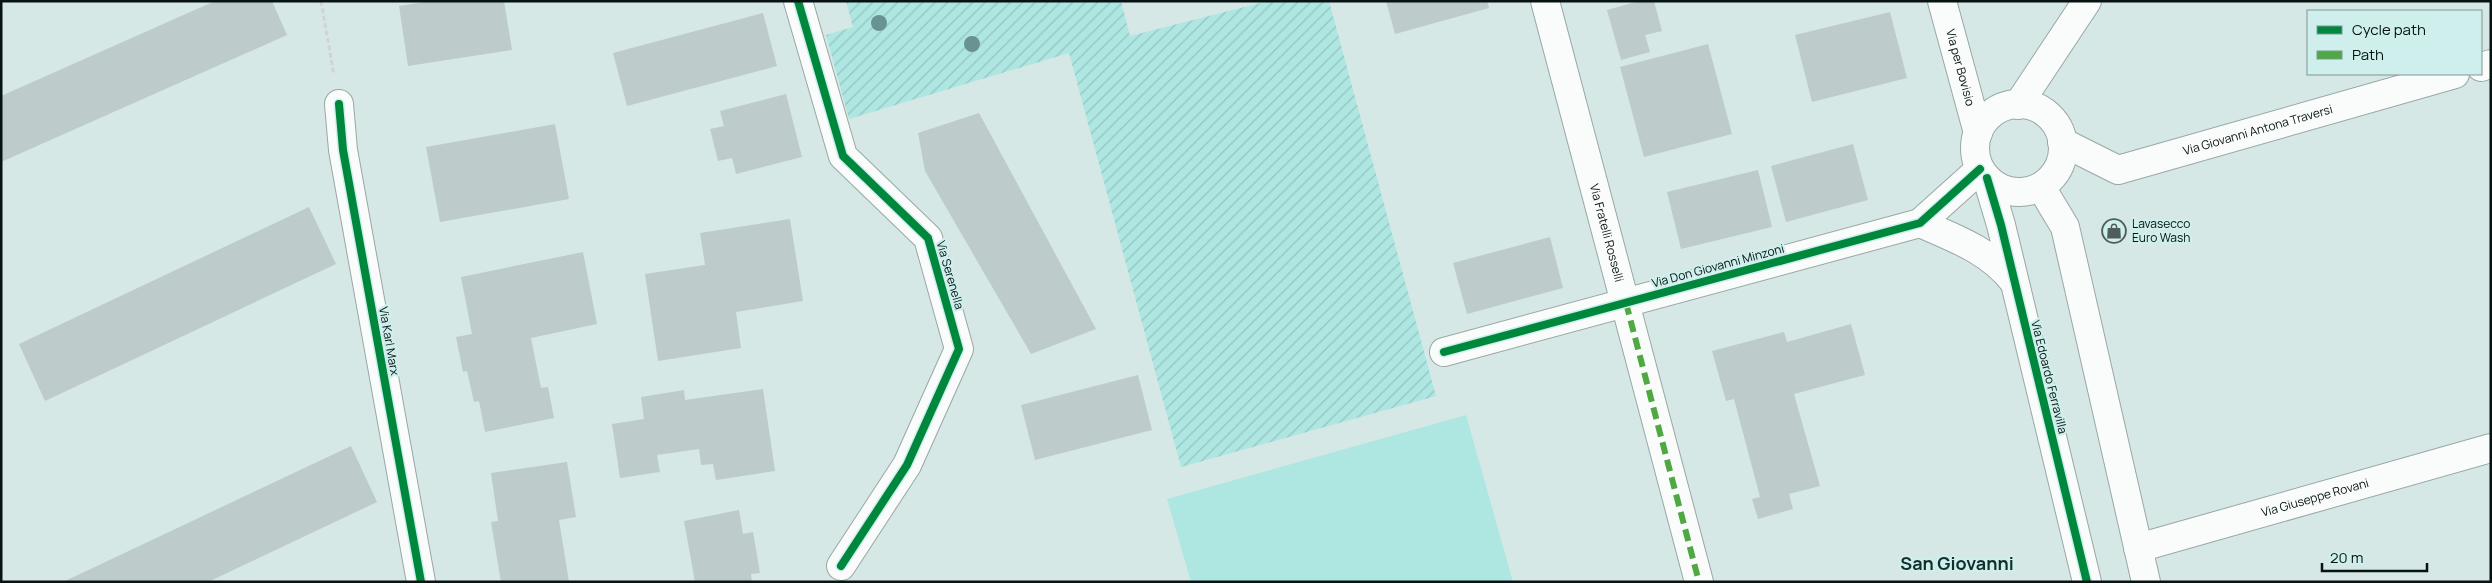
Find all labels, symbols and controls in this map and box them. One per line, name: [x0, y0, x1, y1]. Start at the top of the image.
legend: [2307, 10, 2482, 75]
text: Cycle path: [2352, 19, 2426, 40]
street label: Via per Bovisio: [1942, 27, 1979, 108]
text: Path: [2352, 44, 2384, 65]
street label: Via Giovanni Antona Traversi: [2181, 100, 2334, 159]
street label: Via Fratelli Rosselli: [1586, 182, 1628, 284]
place label: Lavasecco Euro Wash: [2132, 215, 2190, 246]
shop icon: Lavasecco Euro Wash: [2101, 218, 2127, 244]
street label: Via Serenella: [933, 239, 968, 311]
street label: Via Don Giovanni Minzoni: [1650, 240, 1786, 291]
street label: Via Karl Marx: [375, 305, 404, 377]
street label: Via Edoardo Ferravilla: [2027, 318, 2072, 435]
street label: Via Giuseppe Rovani: [2259, 474, 2371, 521]
scale bar: [2322, 540, 2427, 572]
text: 20 m: [2330, 547, 2363, 568]
district label: San Giovanni: [1900, 551, 2014, 575]

